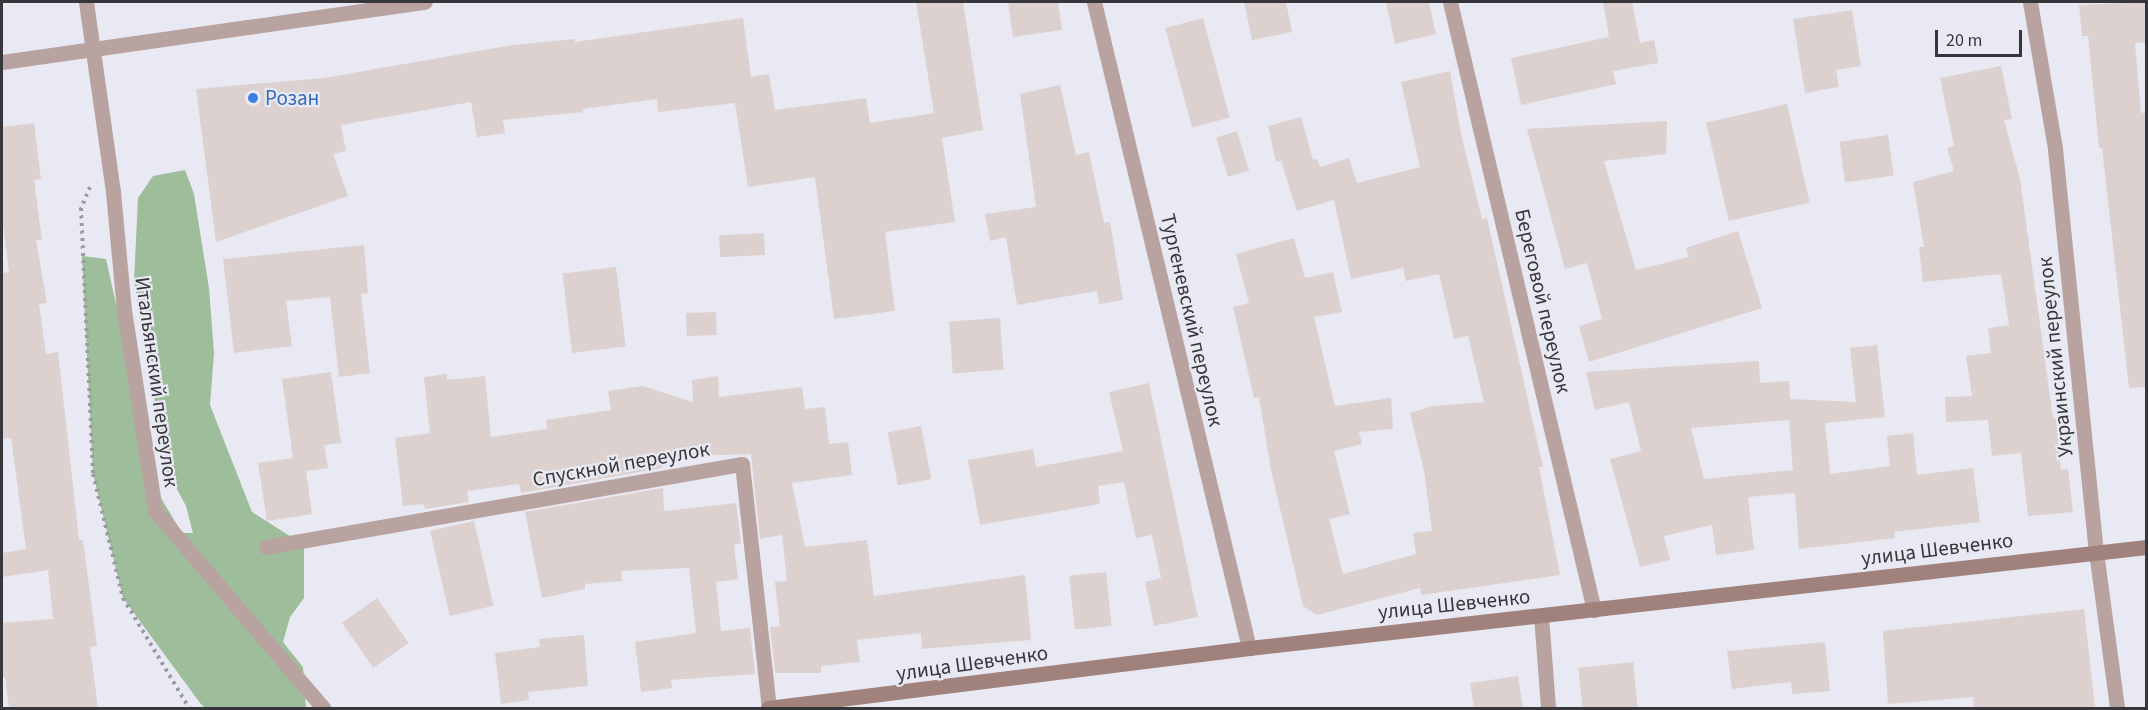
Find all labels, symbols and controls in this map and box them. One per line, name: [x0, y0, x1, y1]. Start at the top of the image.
scale bar: [1938, 18, 2025, 56]
text: 20 m: [1946, 28, 1982, 53]
place label: Розан: [265, 85, 319, 111]
marker: Розан: [246, 91, 260, 105]
street label: Береговой переулок: [1510, 206, 1576, 396]
street label: Тургеневский переулок: [1155, 211, 1229, 429]
street label: Украинский переулок: [2032, 256, 2078, 458]
street label: Итальянский переулок: [130, 275, 184, 489]
street label: Спускной переулок: [531, 436, 711, 492]
street label: улица Шевченко: [1860, 527, 2014, 571]
street label: улица Шевченко: [1377, 583, 1531, 625]
street label: улица Шевченко: [895, 640, 1049, 686]

